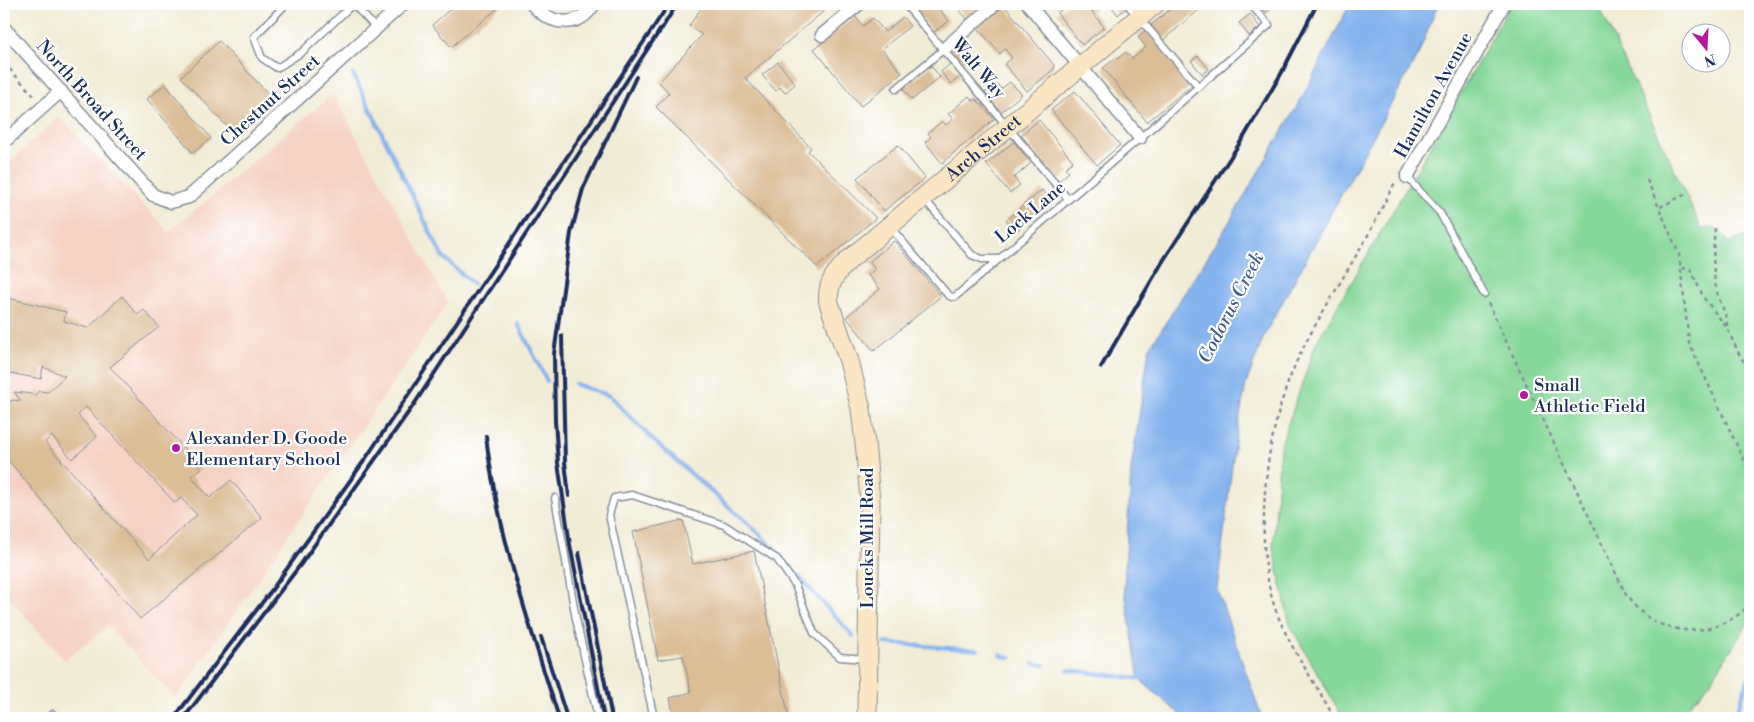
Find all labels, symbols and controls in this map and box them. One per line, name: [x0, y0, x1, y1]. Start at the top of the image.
north arrow: [1682, 22, 1732, 72]
street label: Hamilton Avenue: [1389, 28, 1478, 162]
street label: Walt Way: [946, 32, 1011, 104]
street label: North Broad Street: [31, 35, 152, 166]
street label: Chestnut Street: [216, 49, 326, 151]
text: N: [1702, 49, 1718, 70]
street label: Arch Street: [940, 109, 1027, 187]
street label: Lock Lane: [990, 176, 1070, 249]
water label: Codorus Creek: [1192, 248, 1269, 367]
place label: Small Athletic Field: [1533, 374, 1646, 418]
marker: Small Athletic Field: [1518, 389, 1530, 401]
place label: Alexander D. Goode Elementary School: [185, 427, 347, 471]
marker: Alexander D. Goode Elementary School: [170, 442, 182, 454]
street label: Loucks Mill Road: [856, 467, 879, 609]

